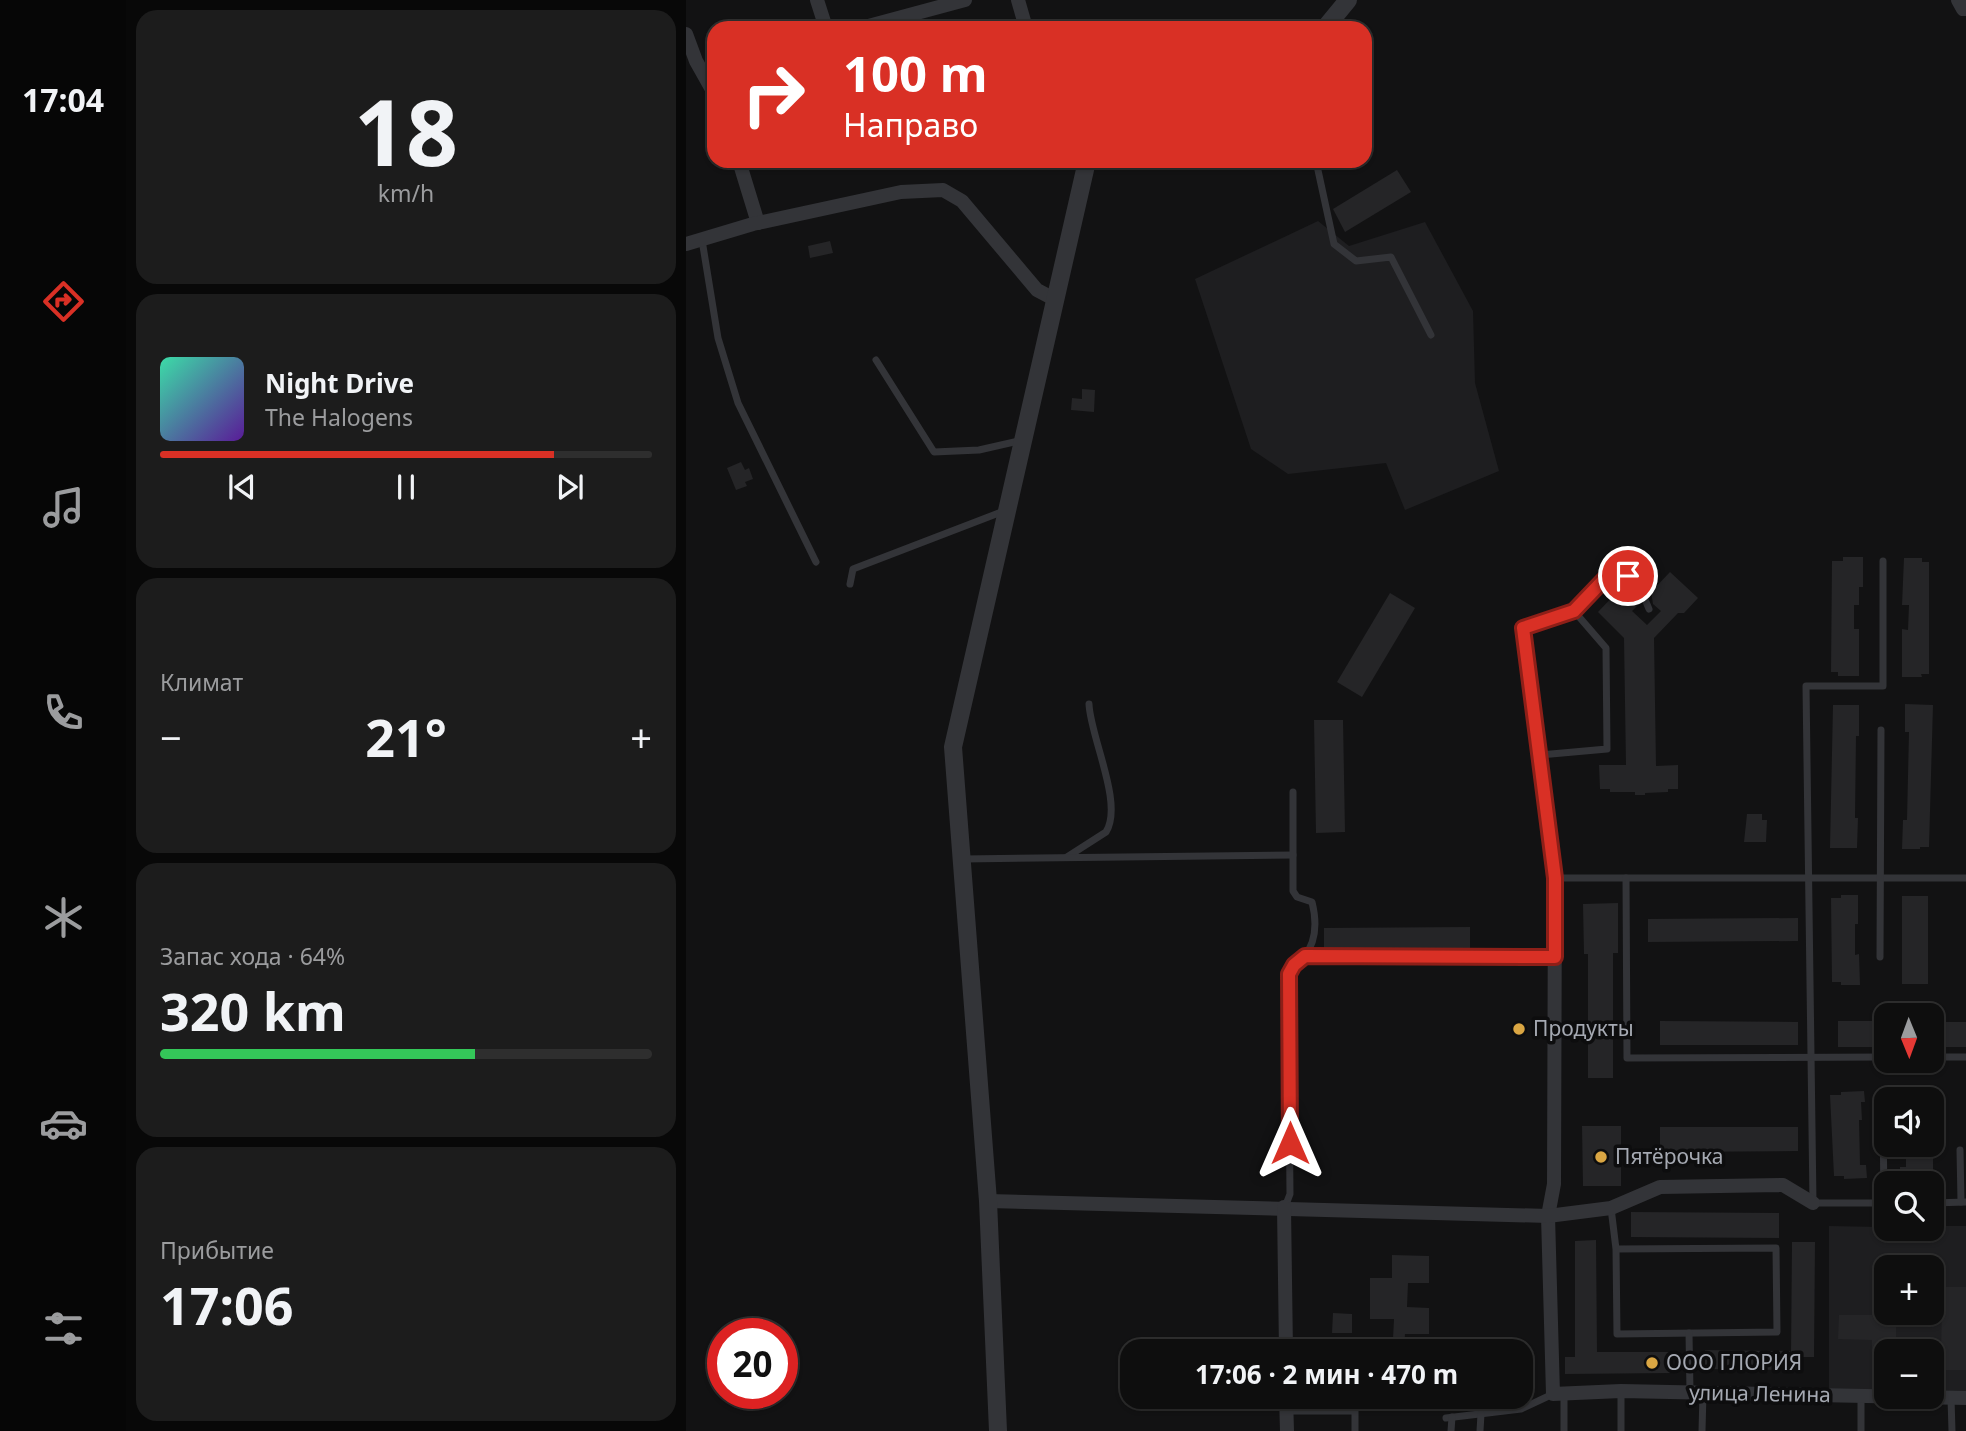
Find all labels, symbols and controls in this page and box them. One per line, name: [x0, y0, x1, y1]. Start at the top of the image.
text: 100 m: [843, 40, 988, 106]
icon: right: [728, 49, 819, 140]
text: 18: [354, 69, 458, 193]
text: 17:04: [22, 78, 104, 121]
text: Направо: [843, 103, 978, 146]
text: km/h: [378, 177, 434, 209]
icon: directions: [39, 277, 88, 326]
text: Night Drive: [265, 365, 414, 401]
text: The Halogens: [265, 401, 413, 433]
icon: previous: [223, 468, 261, 506]
icon: pause: [387, 468, 425, 506]
icon: next: [551, 468, 589, 506]
icon: music: [39, 483, 88, 532]
pin: [1598, 546, 1658, 606]
icon: arrive: [1609, 557, 1647, 595]
text: Климат: [160, 666, 243, 698]
icon: phone: [39, 688, 88, 737]
text: 21°: [365, 701, 447, 772]
text: −: [160, 711, 182, 763]
text: +: [630, 711, 652, 763]
icon: climate: [39, 893, 88, 942]
text: Запас хода · 64%: [160, 940, 345, 972]
text: 320 km: [160, 975, 346, 1046]
north arrow: [1874, 1003, 1944, 1073]
map controls: [1874, 1003, 1944, 1409]
place label: Продукты: [1533, 1014, 1634, 1042]
marker: Продукты: [1511, 1021, 1527, 1037]
button: sound: [1874, 1087, 1944, 1157]
icon: car: [39, 1099, 88, 1148]
position arrow: [1253, 1106, 1327, 1180]
place label: Пятёрочка: [1615, 1142, 1723, 1170]
marker: Пятёрочка: [1593, 1149, 1609, 1165]
button: search: [1874, 1171, 1944, 1241]
text: Прибытие: [160, 1234, 274, 1266]
button: +: [1874, 1255, 1944, 1325]
text: 17:06: [160, 1269, 294, 1340]
icon: filters: [39, 1304, 88, 1353]
speed limit sign: 20: [707, 1318, 798, 1409]
button: −: [1874, 1339, 1944, 1409]
place label: ООО ГЛОРИЯ: [1666, 1348, 1802, 1376]
marker: ООО ГЛОРИЯ: [1644, 1355, 1660, 1371]
text: 17:06 · 2 мин · 470 m: [1195, 1356, 1458, 1392]
street label: улица Ленина: [1689, 1378, 1831, 1408]

